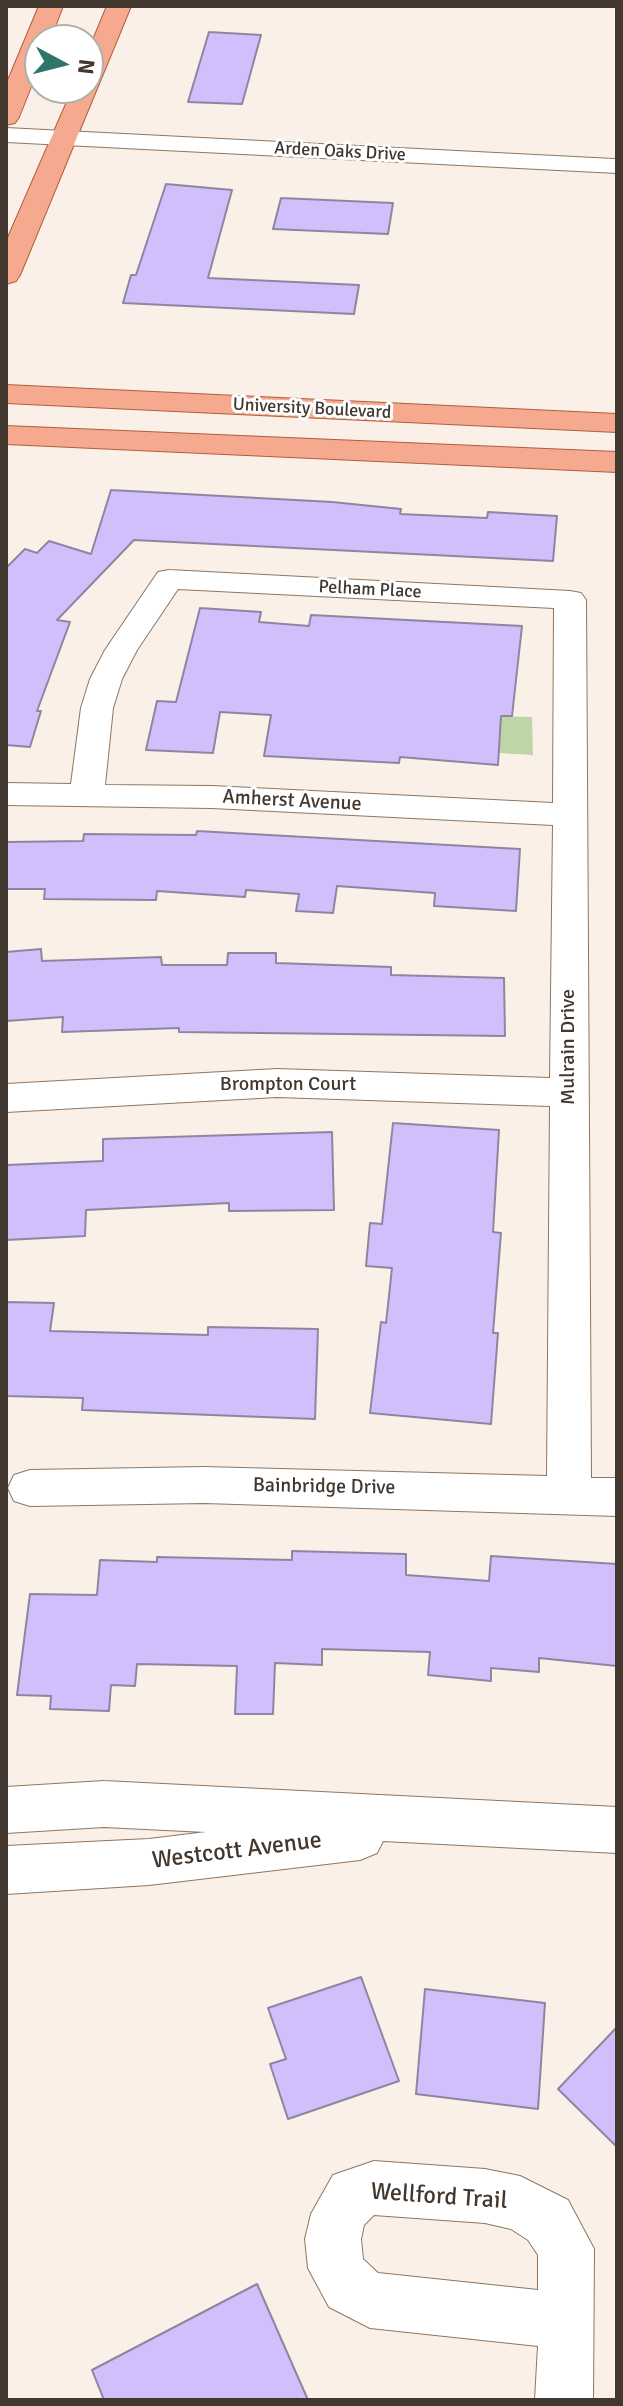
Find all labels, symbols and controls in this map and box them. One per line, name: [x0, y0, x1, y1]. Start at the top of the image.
north arrow: [24, 24, 104, 104]
text: N: [72, 57, 101, 76]
street label: Arden Oaks Drive: [274, 138, 406, 166]
street label: University Boulevard: [232, 394, 392, 424]
street label: Pelham Place: [318, 577, 422, 603]
street label: Amherst Avenue: [222, 785, 362, 817]
street label: Mulrain Drive: [557, 989, 581, 1105]
street label: Brompton Court: [220, 1073, 356, 1097]
street label: Bainbridge Drive: [253, 1474, 395, 1500]
street label: Westcott Avenue: [151, 1826, 323, 1876]
street label: Wellford Trail: [370, 2178, 508, 2216]

